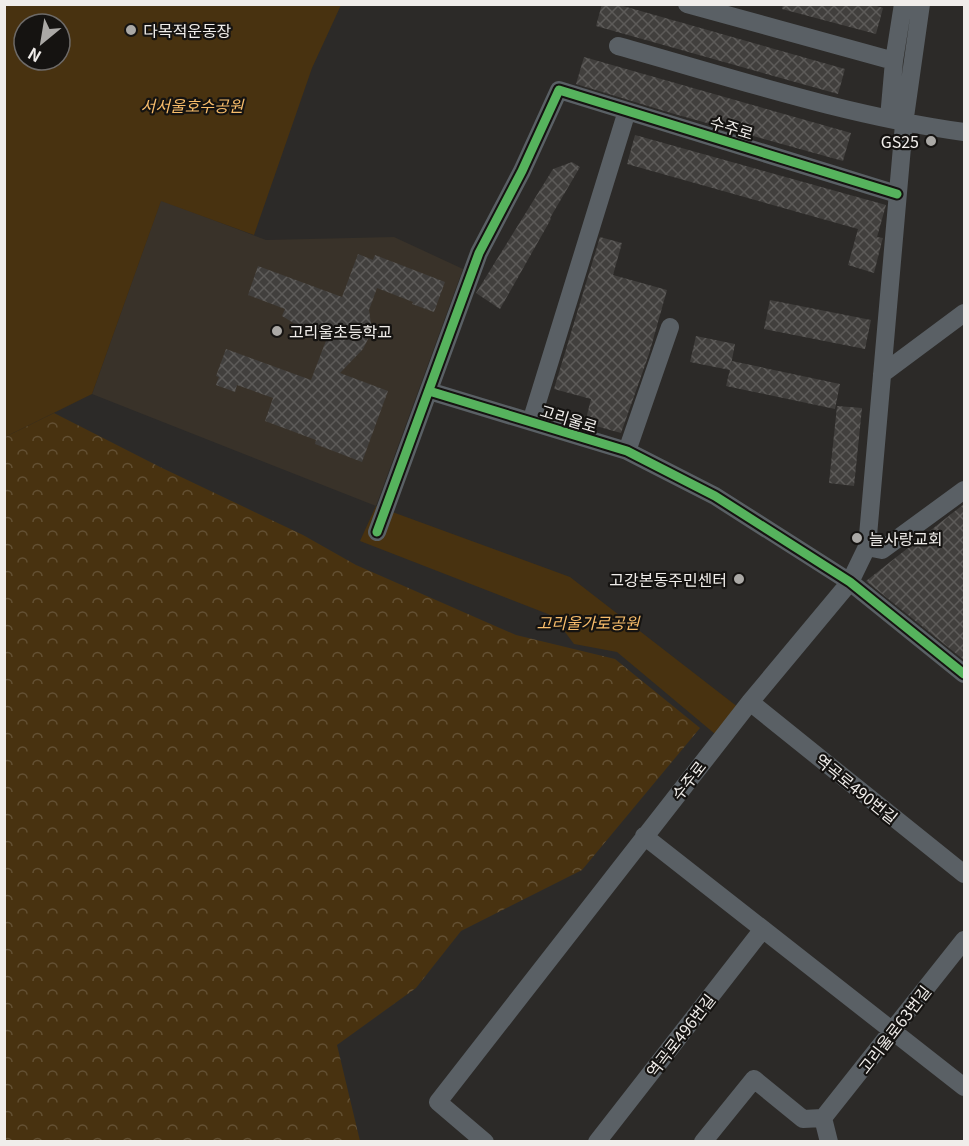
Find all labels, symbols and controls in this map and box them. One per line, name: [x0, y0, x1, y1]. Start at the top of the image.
north arrow: [12, 12, 72, 72]
place label: 다목적운동장: [143, 18, 232, 42]
marker: 다목적운동장: [124, 23, 138, 37]
text: N: [23, 42, 45, 69]
park label: 서서울호수공원: [140, 93, 245, 117]
street label: 수주로: [707, 109, 757, 145]
place label: GS25: [881, 129, 919, 153]
marker: GS25: [924, 134, 938, 148]
place label: 고리울초등학교: [289, 319, 392, 343]
marker: 고리울초등학교: [270, 324, 284, 338]
street label: 고리울로: [537, 398, 601, 438]
place label: 늘사랑교회: [869, 526, 943, 550]
marker: 늘사랑교회: [850, 531, 864, 545]
place label: 고강본동주민센터: [609, 567, 727, 591]
marker: 고강본동주민센터: [732, 572, 746, 586]
park label: 고리울가로공원: [536, 610, 641, 634]
street label: 역곡로490번길: [810, 747, 904, 829]
street label: 수주로: [665, 755, 711, 805]
street label: 고리울로63번길: [852, 980, 936, 1078]
street label: 역곡로496번길: [640, 988, 720, 1082]

